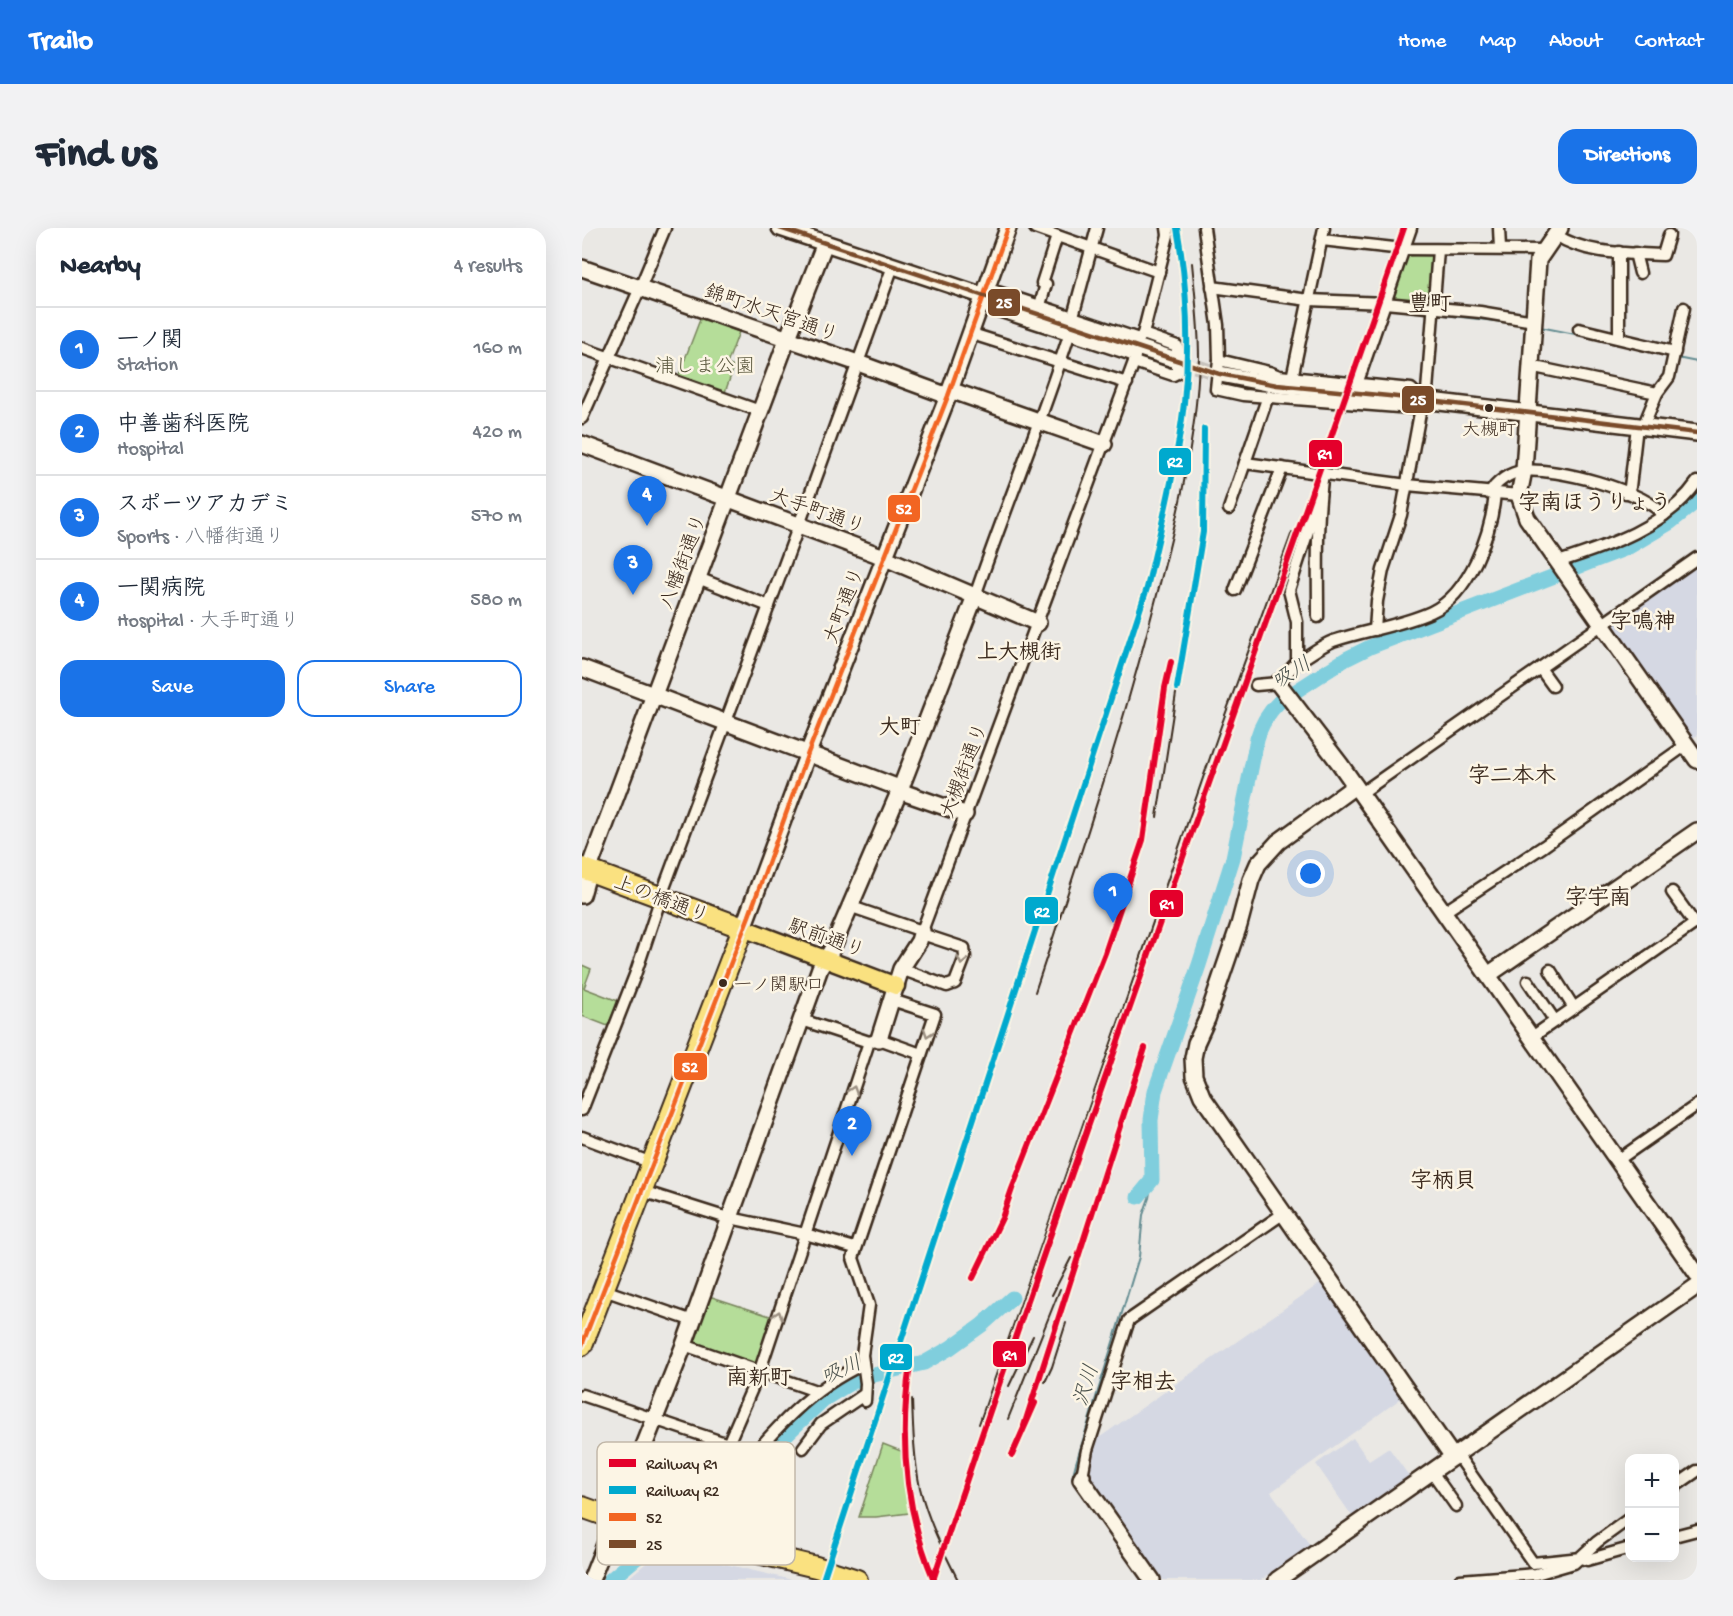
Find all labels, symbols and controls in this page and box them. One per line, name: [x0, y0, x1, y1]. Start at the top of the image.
text: Trailo: [30, 26, 93, 59]
text: Home: [1398, 30, 1446, 55]
text: Map: [1479, 30, 1516, 55]
text: About: [1549, 30, 1602, 55]
text: Contact: [1635, 30, 1703, 55]
button: Directions: [1558, 129, 1697, 184]
text: Find us: [36, 132, 156, 181]
text: Nearby: [60, 252, 141, 283]
text: 4 results: [454, 256, 522, 279]
street label: 錦町水天宮通り: [701, 280, 841, 349]
line badge: 25: [987, 288, 1021, 317]
district label: 豊町: [1408, 292, 1452, 319]
text: 25: [996, 296, 1013, 315]
text: 一ノ関: [117, 329, 183, 355]
text: 1: [75, 338, 84, 361]
text: 160 m: [473, 338, 522, 361]
text: Station: [117, 355, 178, 378]
park label: 浦しま公園: [655, 356, 755, 380]
line badge: 25: [1401, 385, 1435, 414]
text: 25: [1410, 393, 1427, 412]
marker: 大槻町: [1483, 402, 1495, 414]
text: 中善歯科医院: [117, 413, 249, 439]
place label: 大槻町: [1462, 420, 1516, 442]
text: 2: [75, 422, 84, 445]
text: 420 m: [472, 422, 522, 445]
text: Hospital: [117, 439, 184, 462]
line badge: R1: [1308, 439, 1343, 468]
line badge: R2: [1158, 447, 1192, 476]
text: R1: [1317, 447, 1332, 466]
text: R2: [1166, 455, 1183, 474]
pin: 4: [628, 476, 666, 526]
street label: 大手町通り: [766, 484, 868, 541]
district label: 字南ほうりょう: [1518, 490, 1672, 518]
text: スポーツアカデミ: [117, 493, 293, 519]
line badge: 52: [887, 494, 921, 523]
text: 52: [896, 502, 912, 521]
text: 3: [74, 506, 85, 529]
text: 570 m: [471, 506, 522, 529]
street label: 八幡街通り: [656, 511, 714, 613]
text: Sports · 八幡街通り: [117, 527, 285, 550]
pin: 3: [614, 546, 652, 595]
street label: 大町通り: [820, 564, 871, 648]
text: 一関病院: [117, 577, 205, 603]
text: 4: [75, 590, 84, 613]
text: 580 m: [470, 590, 522, 613]
district label: 字鳴神: [1610, 609, 1676, 637]
text: Hospital · 大手町通り: [117, 611, 300, 634]
district label: 上大槻街: [977, 641, 1061, 667]
water label: 吸川: [1268, 652, 1317, 697]
button: Save: [60, 660, 285, 717]
button: Share: [297, 660, 522, 717]
district label: 大町: [879, 716, 921, 742]
street label: 大槻街通り: [937, 720, 995, 822]
district label: 字二本木: [1468, 763, 1556, 791]
your location: [1296, 859, 1325, 888]
street label: 上の橋通り: [610, 872, 712, 930]
pin: 1: [1094, 874, 1132, 923]
district label: 字宇南: [1565, 885, 1631, 913]
line badge: R1: [1149, 889, 1184, 918]
line badge: R2: [1024, 896, 1059, 925]
text: R1: [1159, 897, 1174, 916]
text: R2: [1033, 905, 1050, 924]
street label: 駅前通り: [784, 914, 868, 965]
one-way arrow: [956, 956, 969, 966]
place label: 一ノ関駅口: [734, 976, 824, 997]
marker: 一ノ関駅口: [717, 977, 729, 989]
one-way arrow: [923, 1027, 936, 1038]
line badge: 52: [673, 1052, 708, 1081]
text: 52: [682, 1060, 698, 1079]
one-way arrow: [846, 1085, 858, 1096]
pin: 2: [832, 1106, 872, 1156]
district label: 字柄貝: [1410, 1168, 1476, 1196]
one-way arrow: [771, 1310, 784, 1321]
line badge: R1: [992, 1340, 1027, 1368]
line badge: R2: [879, 1343, 913, 1371]
text: R1: [1002, 1348, 1017, 1367]
water label: 吸川: [818, 1351, 867, 1392]
text: R2: [887, 1351, 904, 1370]
water label: 沢川: [1069, 1362, 1106, 1410]
district label: 南新町: [726, 1365, 792, 1393]
district label: 字相去: [1110, 1369, 1176, 1397]
legend: [597, 1442, 795, 1565]
map controls: [1625, 1454, 1679, 1562]
button: +: [1625, 1454, 1679, 1508]
text: Railway R1: [646, 1457, 718, 1476]
text: Railway R2: [646, 1484, 720, 1503]
button: −: [1625, 1508, 1679, 1562]
text: 52: [646, 1511, 662, 1530]
text: 25: [646, 1538, 662, 1557]

